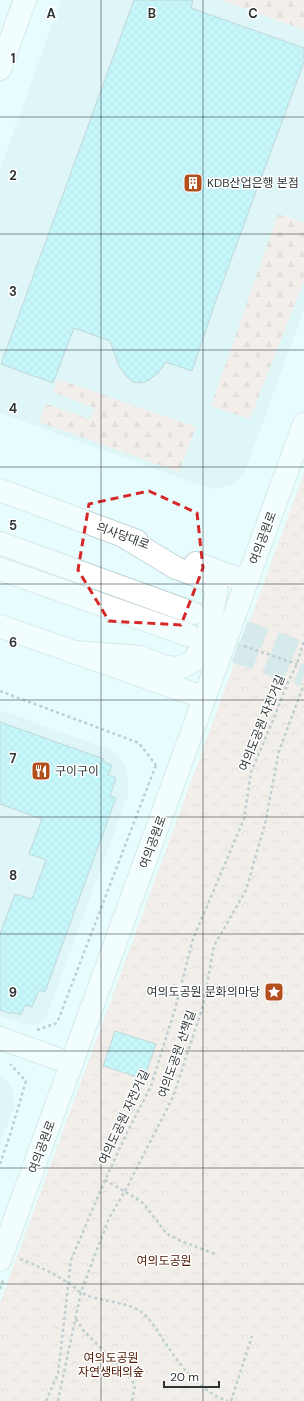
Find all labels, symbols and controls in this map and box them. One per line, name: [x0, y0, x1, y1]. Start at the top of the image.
text: A: [46, 5, 56, 22]
text: B: [148, 5, 156, 22]
text: C: [248, 5, 258, 22]
text: 1: [11, 50, 15, 67]
text: 2: [9, 167, 17, 184]
building icon: KDB산업은행 본점: [182, 172, 204, 194]
place label: KDB산업은행 본점: [207, 175, 299, 191]
text: 3: [9, 283, 17, 300]
text: 4: [9, 400, 17, 417]
street label: 여의공원로: [246, 509, 280, 567]
text: 5: [9, 517, 17, 534]
street label: 의사당대로: [94, 519, 152, 553]
text: 6: [9, 634, 17, 651]
street label: 여의도공원 자전거길: [235, 672, 289, 774]
text: 7: [10, 750, 17, 767]
restaurant icon: 구이구이: [30, 760, 52, 782]
place label: 구이구이: [55, 763, 99, 779]
street label: 여의공원로: [136, 813, 170, 871]
text: 8: [9, 867, 17, 884]
place icon: 여의도공원 문화의마당: [263, 981, 285, 1003]
text: 9: [9, 984, 17, 1001]
place label: 여의도공원 문화의마당: [146, 984, 260, 1000]
street label: 여의도공원 산책길: [155, 1008, 199, 1100]
street label: 여의도공원 자전거길: [95, 1067, 153, 1167]
street label: 여의공원로: [25, 1118, 59, 1176]
park label: 여의도공원: [136, 1253, 192, 1269]
park label: 여의도공원 자연생태의숲: [78, 1350, 144, 1380]
scale bar: [164, 1363, 219, 1389]
text: 20 m: [170, 1369, 199, 1385]

